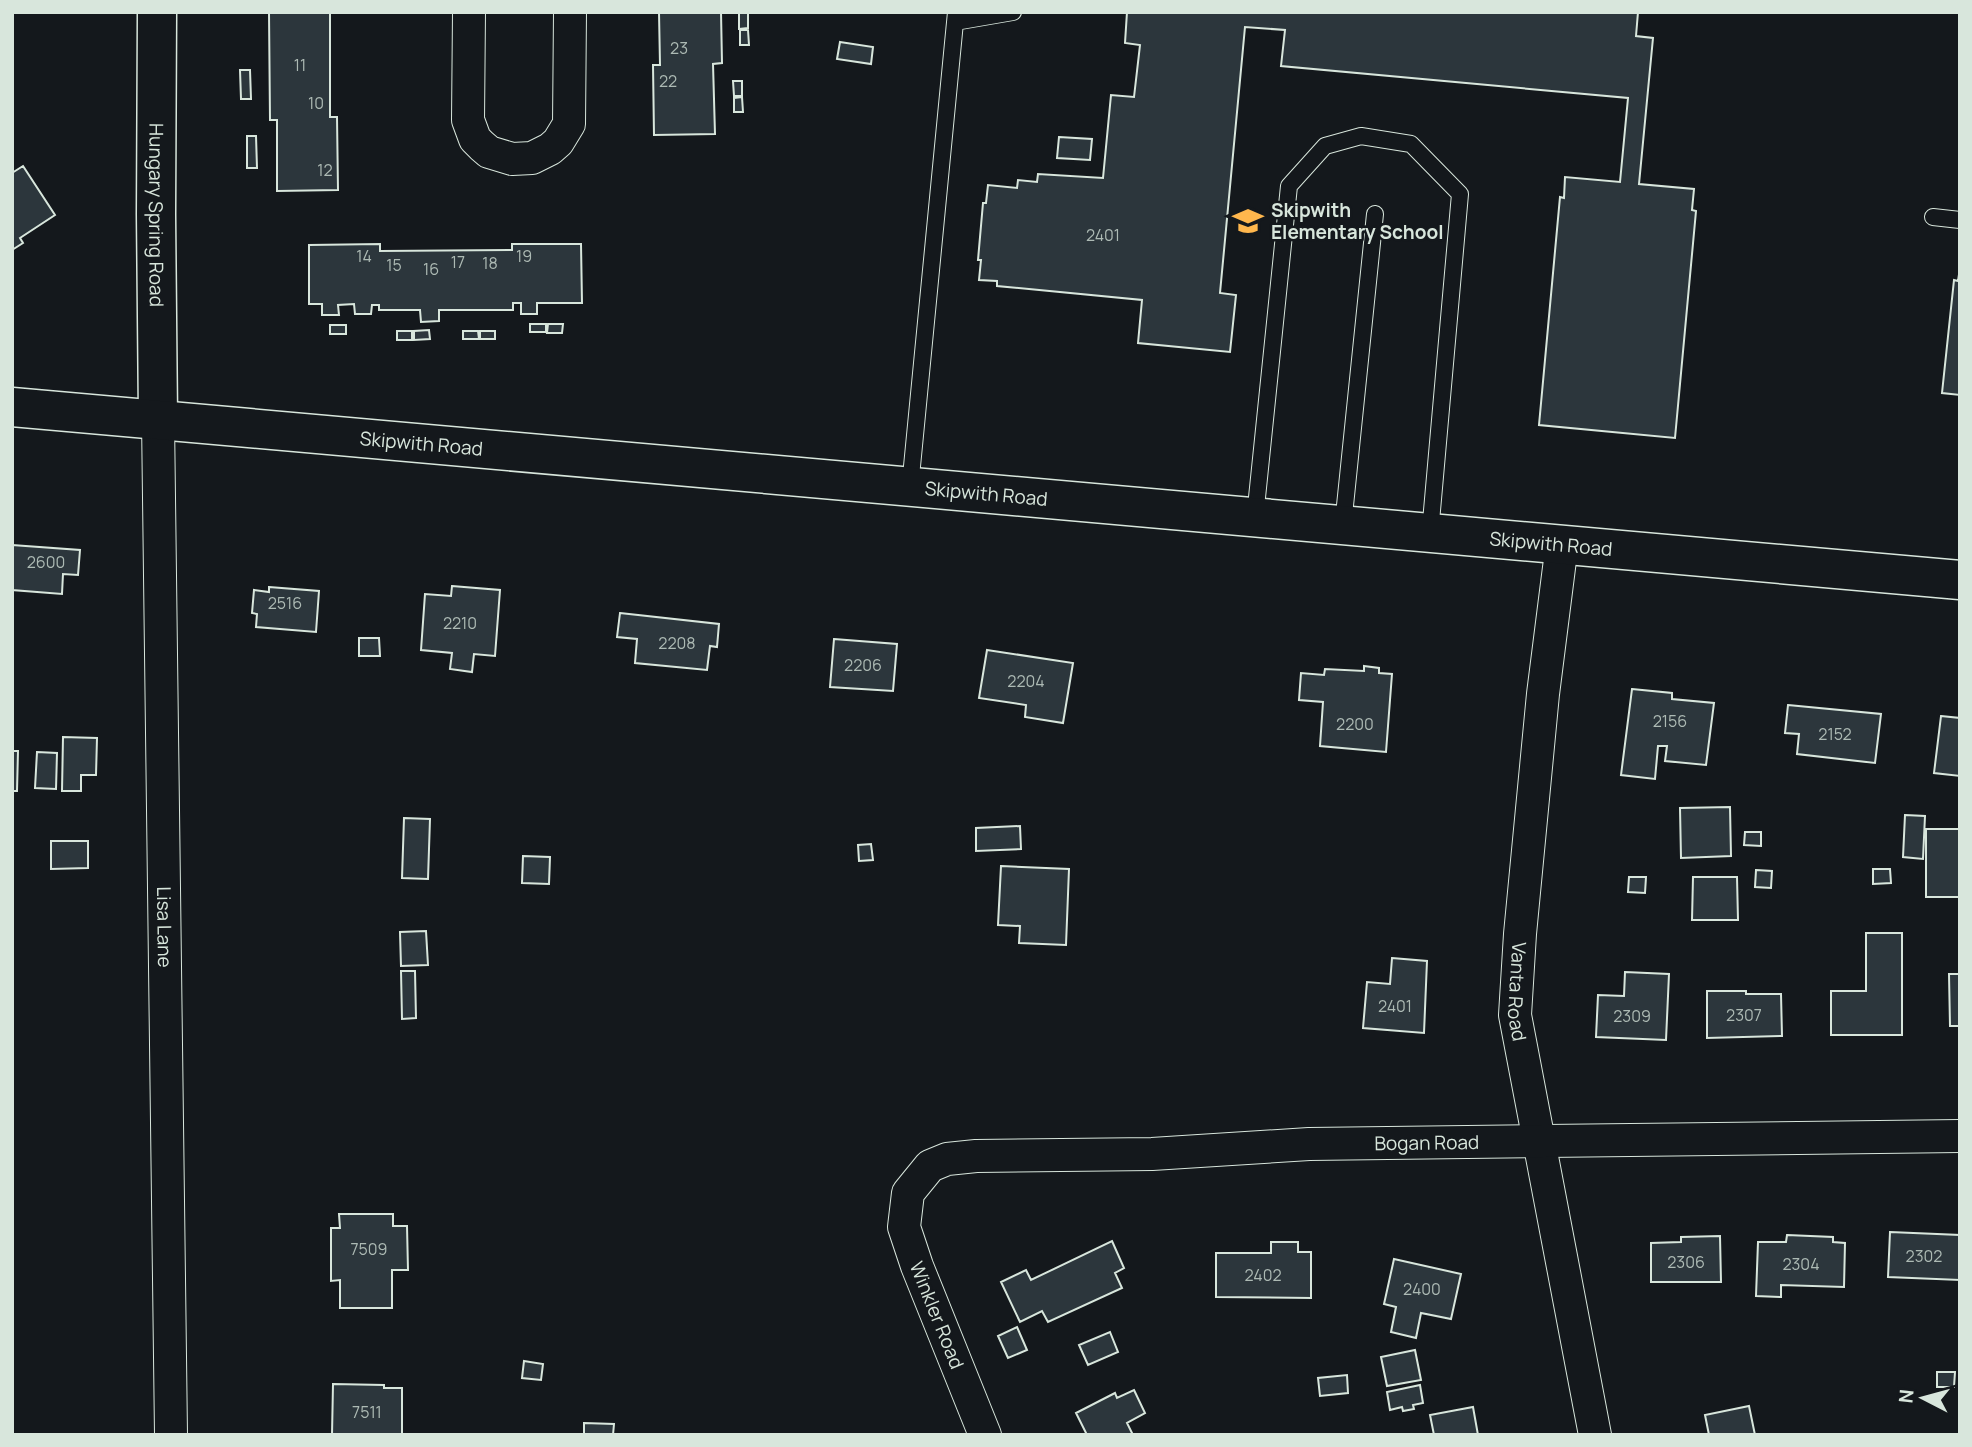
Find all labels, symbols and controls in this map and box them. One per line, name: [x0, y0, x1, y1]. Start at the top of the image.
house number: 23: [670, 37, 688, 59]
house number: 11: [294, 54, 306, 76]
house number: 22: [659, 70, 677, 92]
house number: 10: [308, 92, 324, 114]
street label: Hungary Spring Road: [143, 123, 170, 307]
house number: 12: [317, 159, 333, 181]
place label: Skipwith Elementary School: [1271, 197, 1444, 245]
school or university icon: Skipwith Elementary School: [1231, 204, 1265, 238]
house number: 2401: [1086, 224, 1120, 246]
house number: 14: [356, 245, 372, 267]
house number: 19: [516, 245, 532, 267]
house number: 17: [451, 251, 465, 273]
house number: 18: [482, 252, 498, 274]
house number: 15: [386, 254, 402, 276]
house number: 16: [423, 258, 439, 280]
street label: Skipwith Road: [359, 425, 484, 462]
street label: Skipwith Road: [924, 475, 1049, 512]
street label: Skipwith Road: [1488, 525, 1613, 562]
house number: 2600: [27, 551, 65, 573]
house number: 2516: [268, 592, 302, 614]
house number: 2210: [443, 612, 477, 634]
house number: 2208: [658, 632, 696, 654]
house number: 2206: [844, 654, 882, 676]
house number: 2204: [1007, 670, 1045, 692]
house number: 2156: [1653, 710, 1687, 732]
house number: 2200: [1336, 713, 1374, 735]
house number: 2152: [1818, 723, 1852, 745]
street label: Lisa Lane: [151, 886, 178, 968]
street label: Vanta Road: [1502, 941, 1533, 1043]
house number: 2401: [1378, 995, 1412, 1017]
house number: 2307: [1726, 1004, 1762, 1026]
house number: 2309: [1613, 1005, 1651, 1027]
street label: Bogan Road: [1374, 1129, 1479, 1156]
house number: 7509: [351, 1238, 387, 1260]
house number: 2302: [1906, 1245, 1942, 1267]
house number: 2306: [1667, 1251, 1705, 1273]
house number: 2304: [1782, 1253, 1820, 1275]
street label: Winkler Road: [904, 1257, 970, 1373]
house number: 2402: [1244, 1264, 1282, 1286]
house number: 2400: [1403, 1278, 1441, 1300]
north arrow: [1888, 1363, 1958, 1433]
text: N: [1892, 1388, 1920, 1404]
house number: 7511: [352, 1401, 382, 1423]

